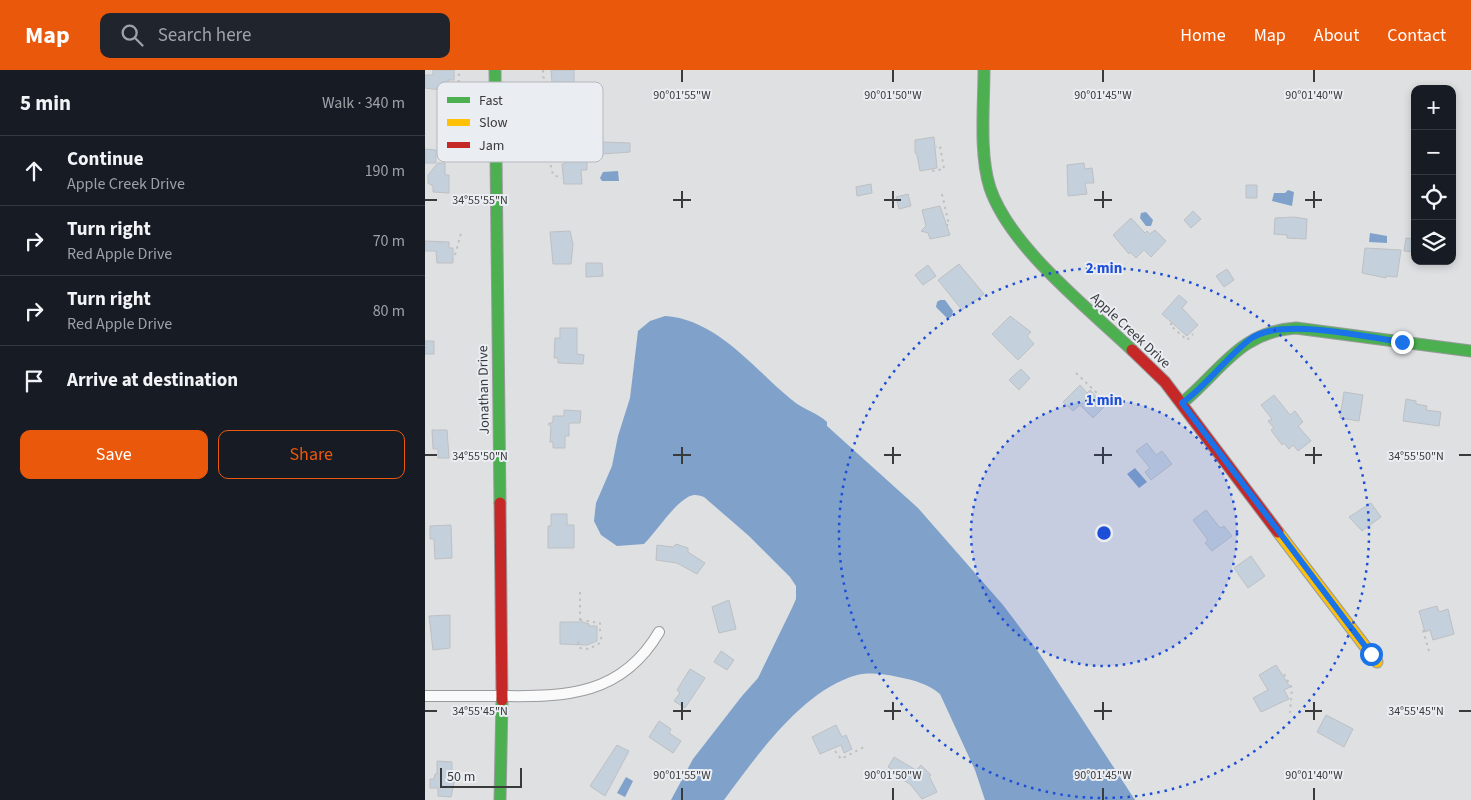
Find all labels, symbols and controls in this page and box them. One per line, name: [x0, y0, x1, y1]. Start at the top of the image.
search box: [100, 13, 450, 58]
text: Map: [25, 18, 70, 53]
icon: search: [118, 21, 146, 49]
text: Search here: [158, 22, 251, 49]
text: Home: [1180, 23, 1226, 48]
text: Map: [1254, 23, 1286, 48]
text: About: [1314, 23, 1359, 48]
text: Contact: [1387, 23, 1446, 48]
legend: [437, 82, 603, 162]
map controls: [1411, 85, 1456, 265]
button: +: [1411, 85, 1456, 130]
text: 90°01'55"W: [653, 87, 711, 104]
text: 90°01'50"W: [864, 87, 922, 104]
text: 90°01'45"W: [1074, 87, 1132, 104]
text: 90°01'40"W: [1285, 87, 1343, 104]
text: 5 min: [20, 88, 71, 118]
text: Fast: [479, 91, 503, 111]
text: Walk · 340 m: [322, 92, 405, 114]
text: Slow: [479, 113, 508, 133]
button: −: [1411, 130, 1456, 175]
text: Jam: [479, 136, 504, 156]
text: Continue: [67, 146, 144, 173]
icon: ahead: [20, 157, 48, 185]
text: 190 m: [365, 160, 405, 182]
text: Apple Creek Drive: [67, 173, 185, 195]
button: locate: [1411, 175, 1456, 220]
text: 34°55'55"N: [452, 192, 508, 209]
text: Turn right: [67, 216, 151, 243]
button: layers: [1411, 220, 1456, 265]
icon: right: [20, 227, 48, 255]
text: 70 m: [373, 230, 405, 252]
text: Red Apple Drive: [67, 243, 172, 265]
text: 2 min: [1086, 258, 1122, 279]
text: Turn right: [67, 286, 151, 313]
street label: Apple Creek Drive: [1086, 288, 1175, 373]
icon: right: [20, 297, 48, 325]
text: 80 m: [373, 300, 405, 322]
text: Red Apple Drive: [67, 313, 172, 335]
route end: [1391, 331, 1414, 354]
street label: Jonathan Drive: [473, 345, 495, 435]
icon: arrive: [20, 367, 48, 395]
text: Arrive at destination: [67, 367, 238, 394]
text: 1 min: [1086, 390, 1122, 411]
button: Save: [20, 430, 208, 479]
button: Share: [218, 430, 405, 479]
text: 34°55'50"N: [452, 448, 508, 465]
text: 34°55'50"N: [1388, 448, 1444, 465]
centre of rings: [1095, 524, 1113, 542]
route start: [1360, 643, 1383, 666]
text: 34°55'45"N: [452, 703, 508, 720]
text: 34°55'45"N: [1388, 703, 1444, 720]
scale bar: [440, 765, 523, 788]
text: 50 m: [447, 767, 475, 787]
text: 90°01'55"W: [653, 767, 711, 784]
text: 90°01'50"W: [864, 767, 922, 784]
text: 90°01'45"W: [1074, 767, 1132, 784]
text: 90°01'40"W: [1285, 767, 1343, 784]

